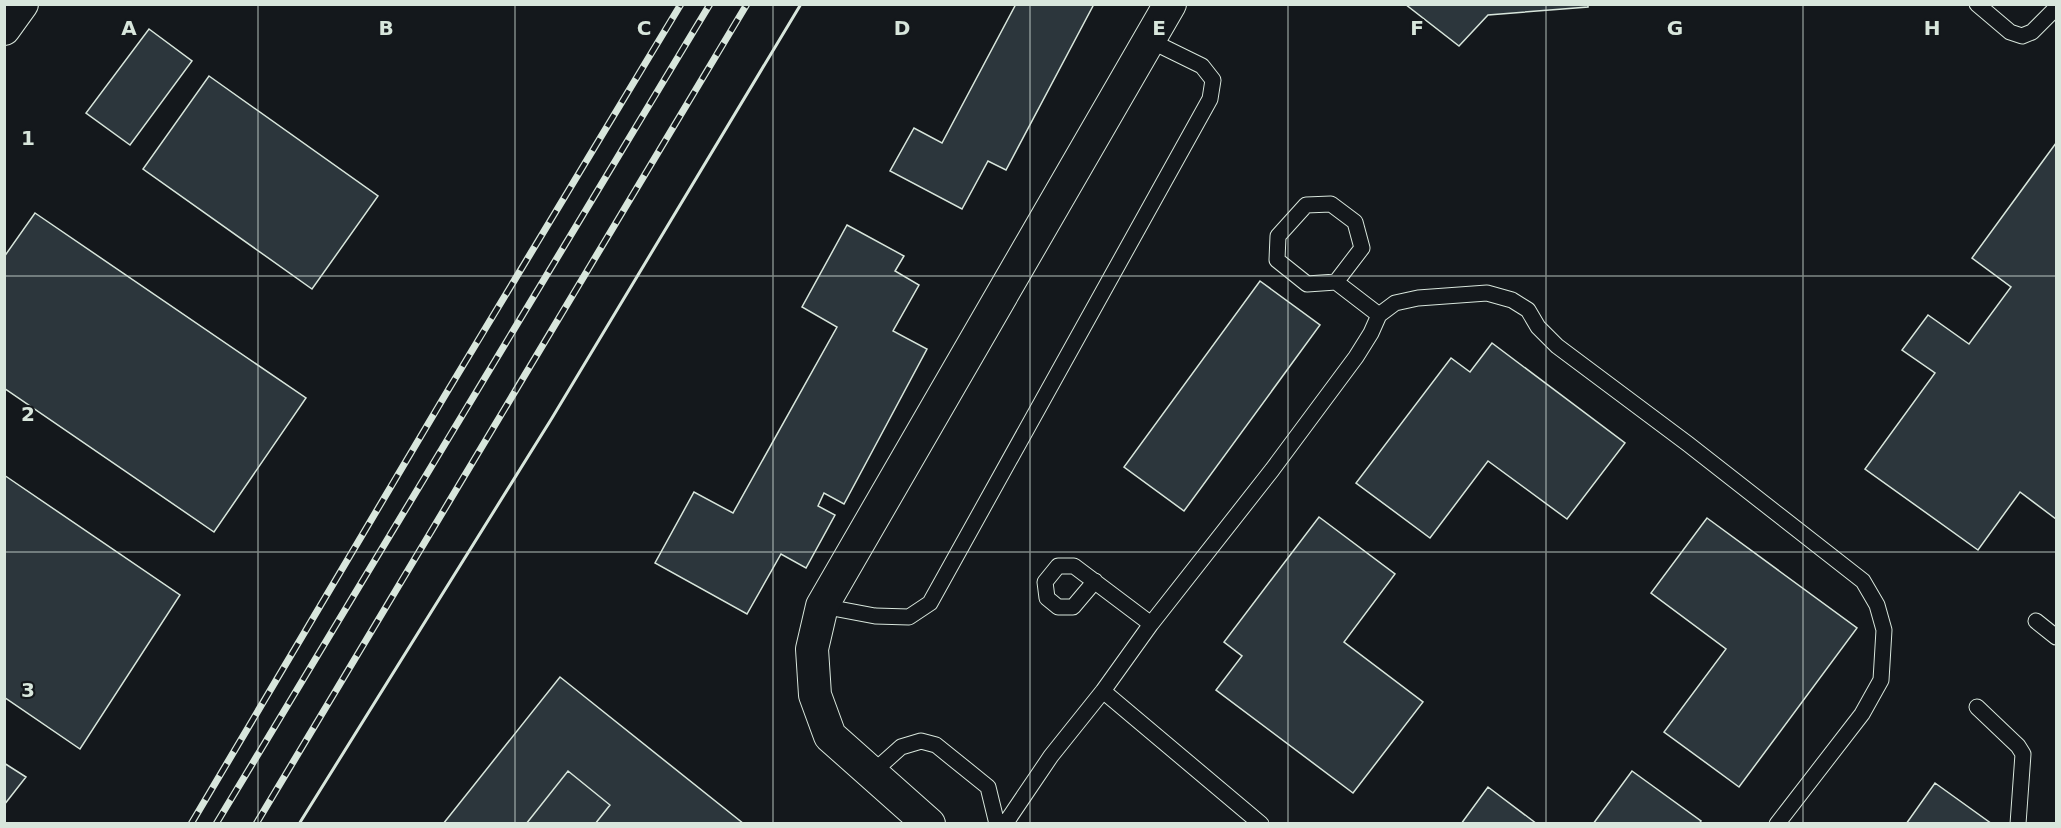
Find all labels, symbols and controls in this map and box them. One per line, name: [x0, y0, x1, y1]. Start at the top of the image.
text: A: [121, 16, 137, 40]
text: B: [378, 16, 394, 40]
text: C: [637, 16, 651, 40]
text: D: [894, 16, 910, 40]
text: E: [1152, 16, 1166, 40]
text: F: [1410, 16, 1424, 40]
text: G: [1667, 16, 1683, 40]
text: H: [1924, 16, 1940, 40]
text: 1: [21, 126, 35, 150]
text: 2: [21, 402, 35, 426]
text: 3: [21, 678, 35, 702]

